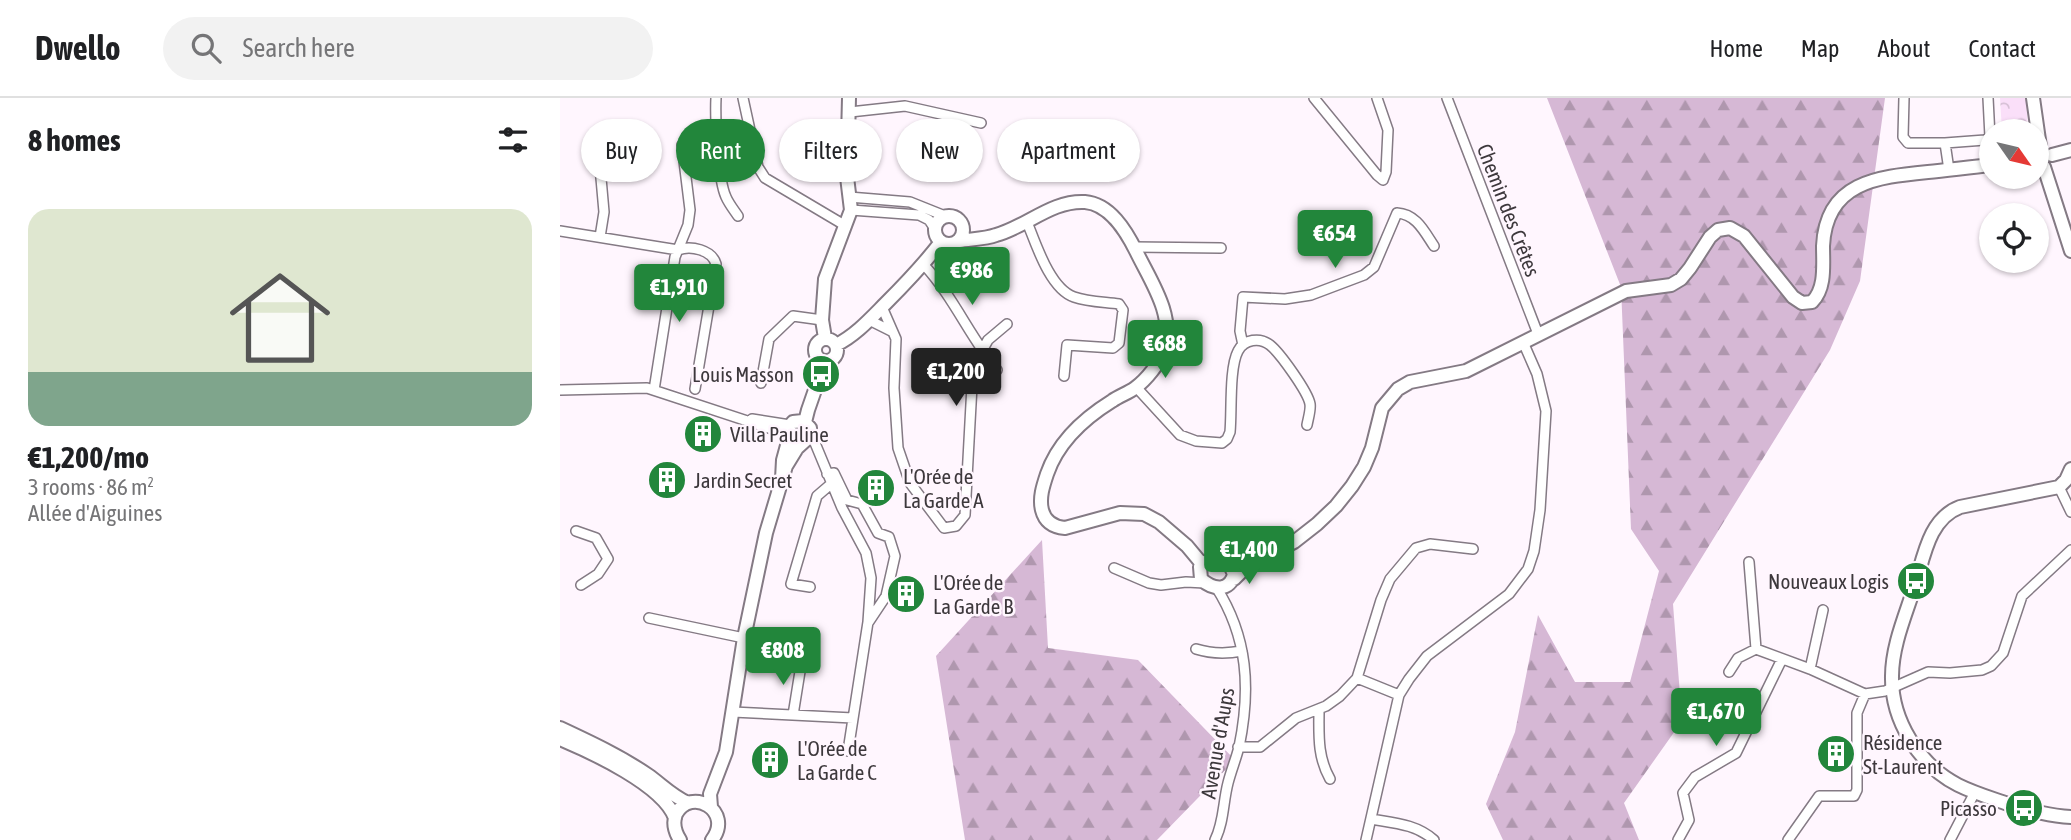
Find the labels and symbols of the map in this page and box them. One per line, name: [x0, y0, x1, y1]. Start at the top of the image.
north arrow: [1979, 119, 2049, 189]
street label: Chemin des Crêtes: [1473, 140, 1545, 280]
pin: €654: [1294, 211, 1376, 270]
pin: €986: [931, 248, 1013, 307]
pin: €1,910: [622, 264, 736, 324]
pin: €688: [1124, 320, 1206, 380]
pin: €1,200: [899, 348, 1013, 408]
bus stop icon: Louis Masson: [800, 353, 842, 395]
place label: Louis Masson: [692, 362, 794, 386]
building icon: Villa Pauline: [682, 413, 724, 455]
place label: Villa Pauline: [730, 422, 829, 446]
building icon: Jardin Secret: [646, 459, 688, 501]
place label: L'Orée de La Garde A: [903, 464, 984, 512]
building icon: L'Orée de La Garde A: [855, 467, 897, 509]
place label: Jardin Secret: [694, 468, 792, 492]
pin: €1,400: [1192, 526, 1306, 586]
bus stop icon: Nouveaux Logis: [1895, 560, 1937, 602]
place label: Nouveaux Logis: [1768, 569, 1889, 593]
place label: L'Orée de La Garde B: [933, 570, 1013, 618]
building icon: L'Orée de La Garde B: [885, 573, 927, 615]
pin: €808: [742, 628, 824, 687]
street label: Avenue d'Aups: [1195, 686, 1239, 800]
pin: €1,670: [1659, 688, 1773, 748]
place label: Résidence St-Laurent: [1863, 730, 1943, 778]
building icon: Résidence St-Laurent: [1815, 733, 1857, 775]
place label: L'Orée de La Garde C: [797, 736, 877, 784]
building icon: L'Orée de La Garde C: [749, 739, 791, 781]
bus stop icon: Picasso: [2003, 787, 2045, 829]
place label: Picasso: [1940, 796, 1997, 820]

